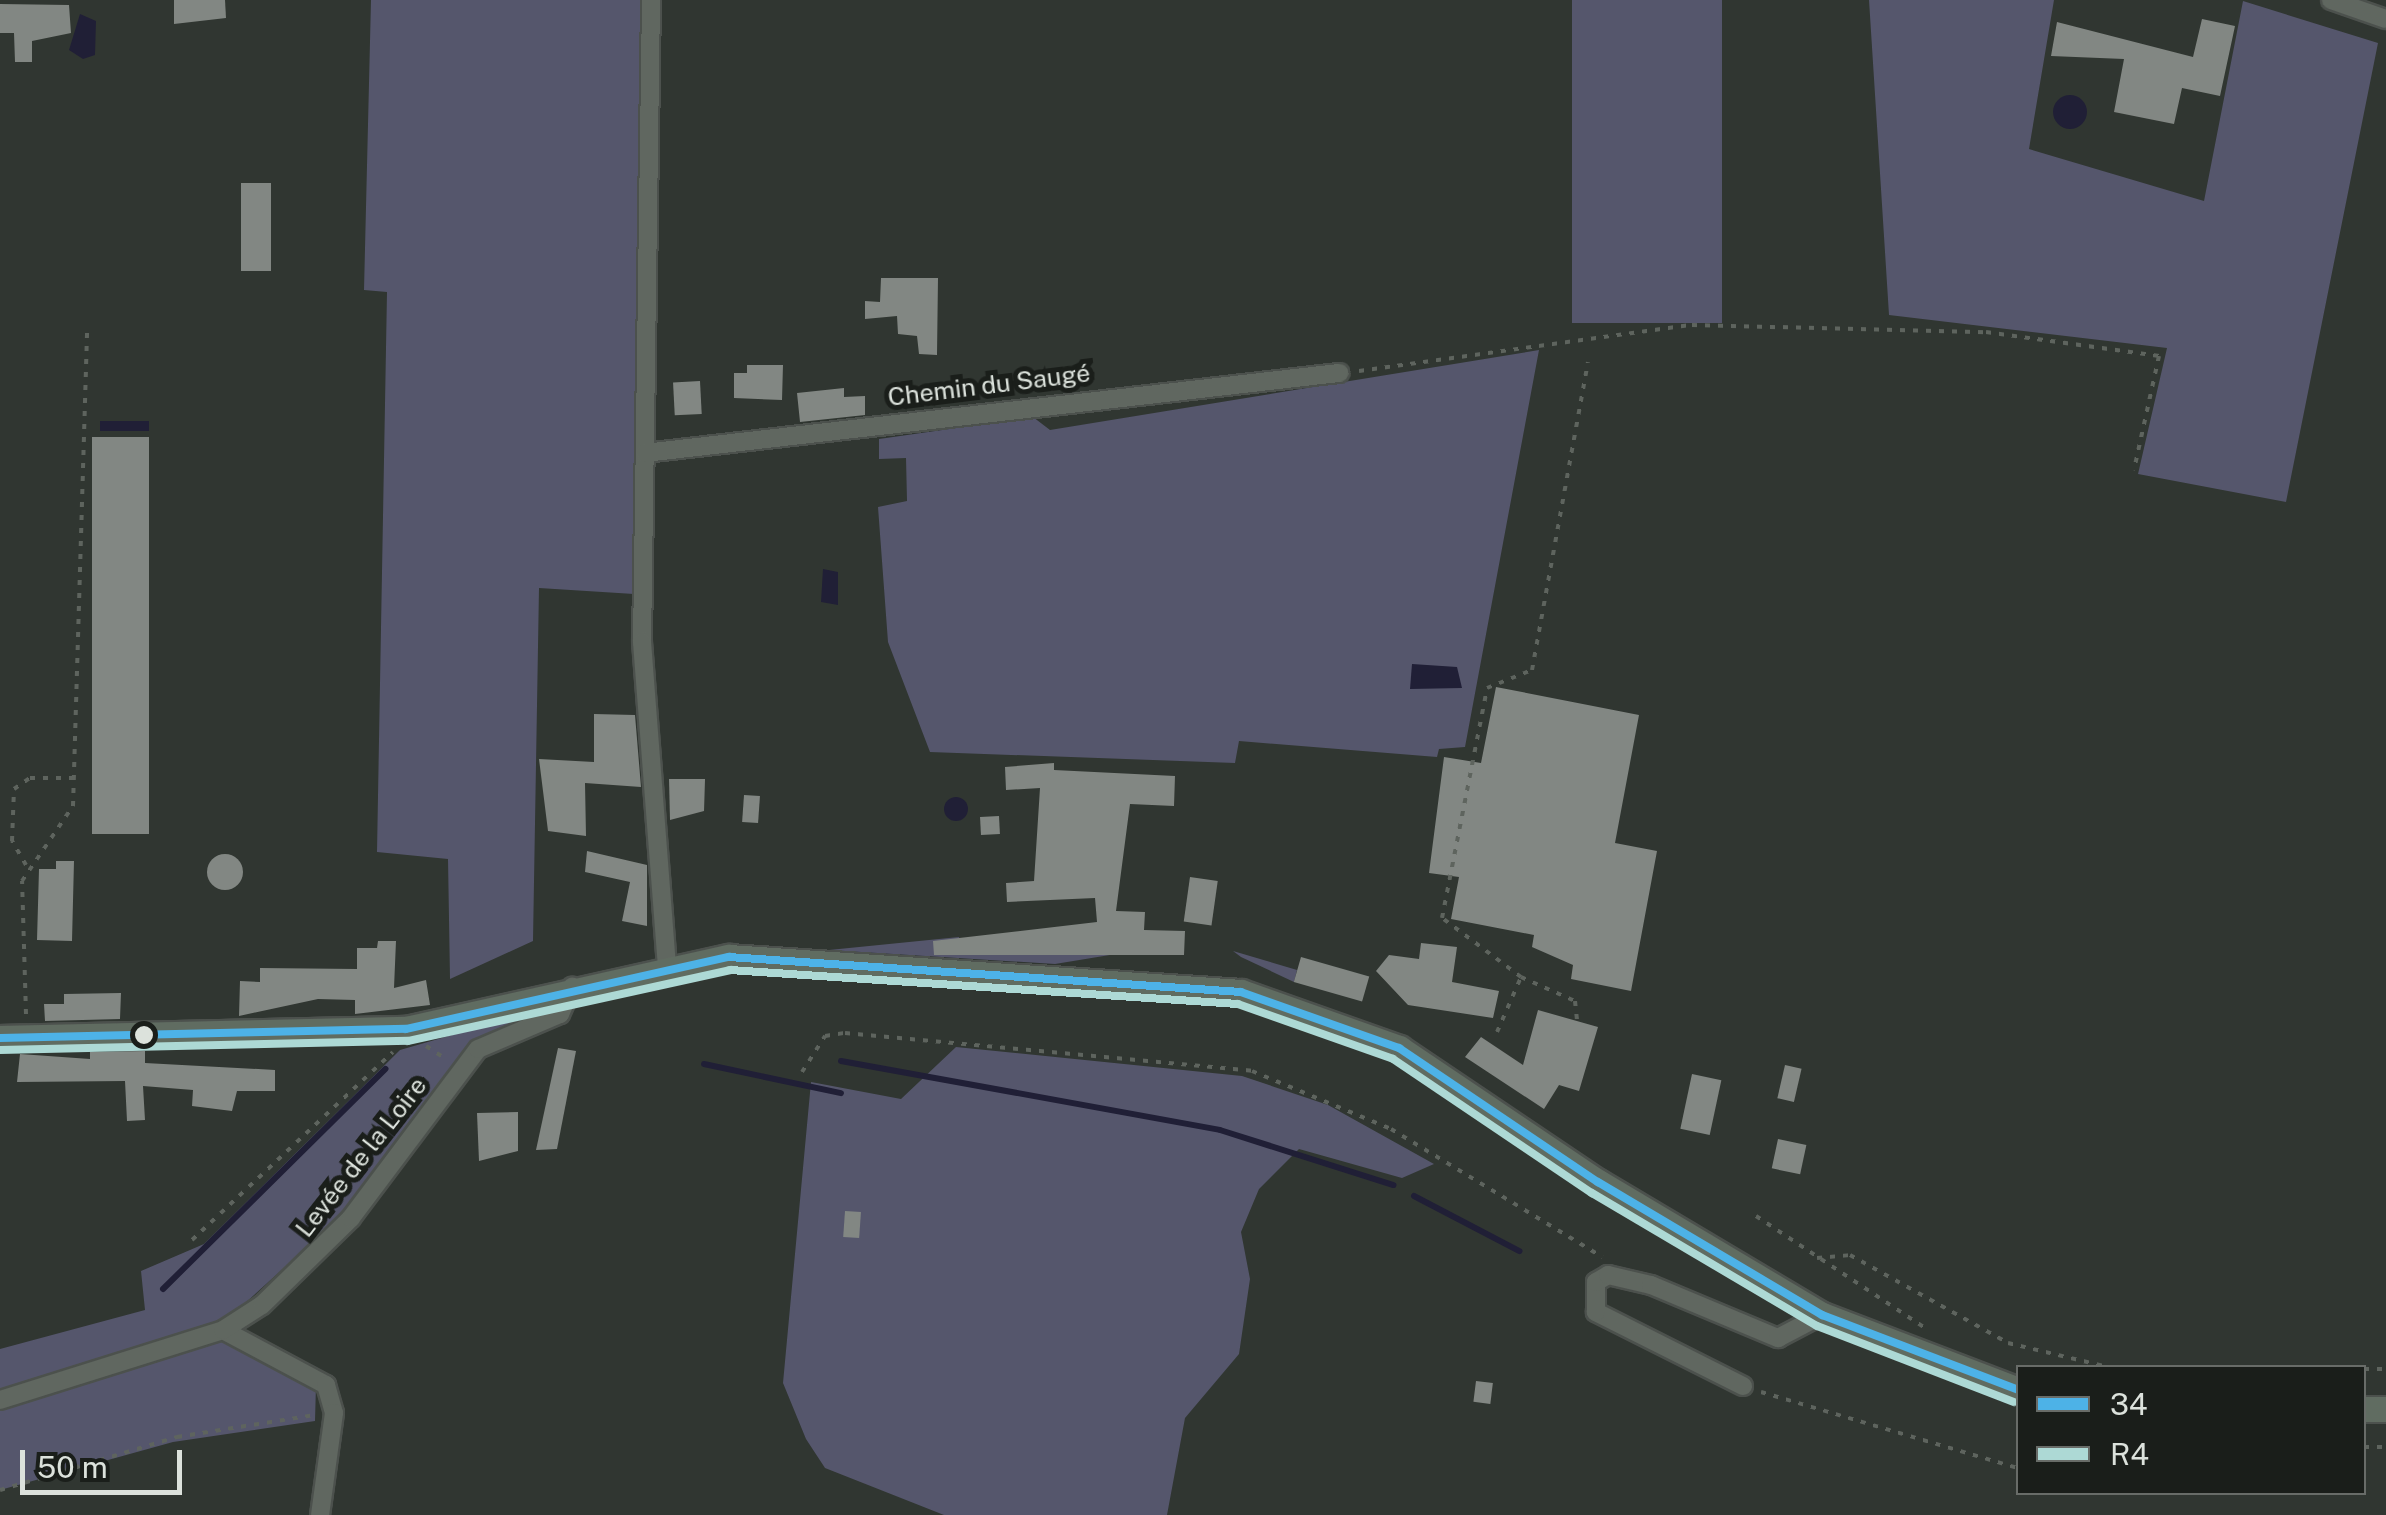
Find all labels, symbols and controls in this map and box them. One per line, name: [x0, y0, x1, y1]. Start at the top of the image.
street label: Chemin du Saugé: [886, 358, 1092, 412]
unlabelled marker: [134, 1025, 154, 1045]
street label: Levée de la Loire: [289, 1071, 433, 1243]
legend: [2016, 1365, 2366, 1495]
text: 34: [2110, 1386, 2148, 1422]
scale bar: [25, 1430, 188, 1492]
text: R4: [2110, 1436, 2149, 1472]
text: 50 m: [37, 1449, 108, 1485]

